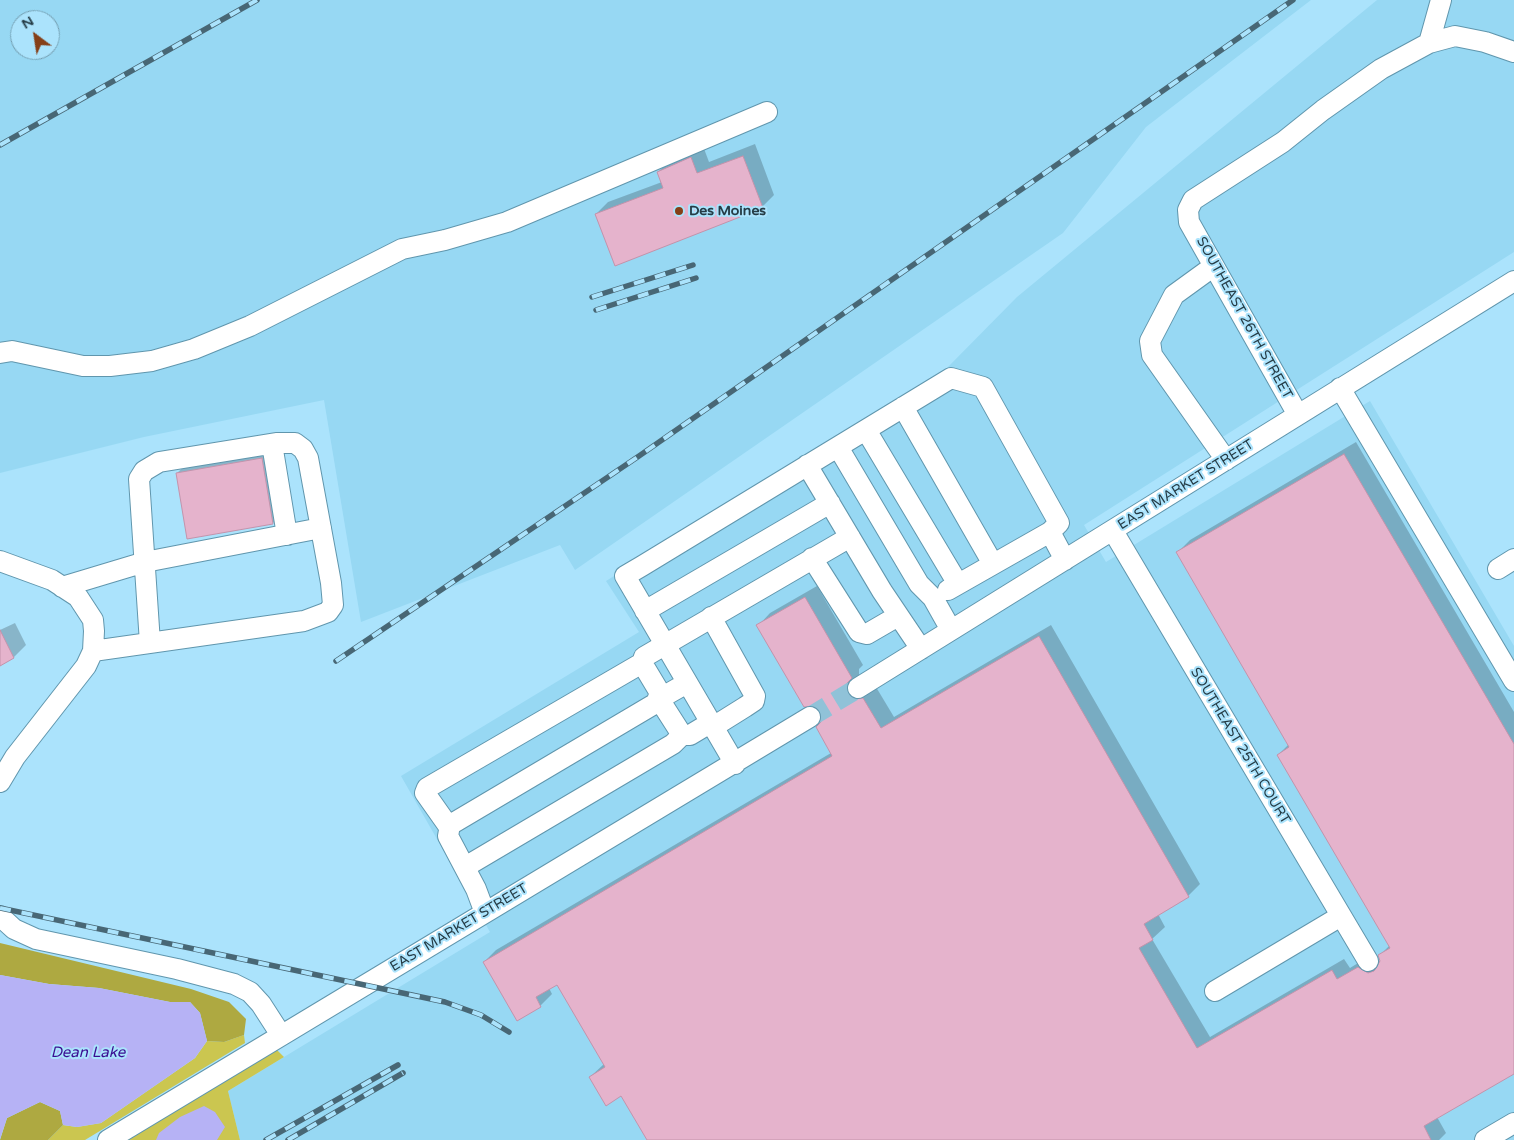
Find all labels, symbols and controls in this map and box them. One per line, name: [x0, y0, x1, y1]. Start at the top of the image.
north arrow: [10, 10, 60, 60]
text: N: [18, 12, 37, 33]
place label: Des Moines: [689, 203, 766, 219]
marker: Des Moines: [673, 205, 685, 217]
street label: SOUTHEAST 26TH STREET: [1192, 234, 1296, 402]
street label: EAST MARKET STREET: [1115, 436, 1257, 534]
street label: SOUTHEAST 25TH COURT: [1187, 665, 1293, 827]
street label: EAST MARKET STREET: [387, 880, 531, 976]
water label: Dean Lake: [51, 1044, 125, 1062]

